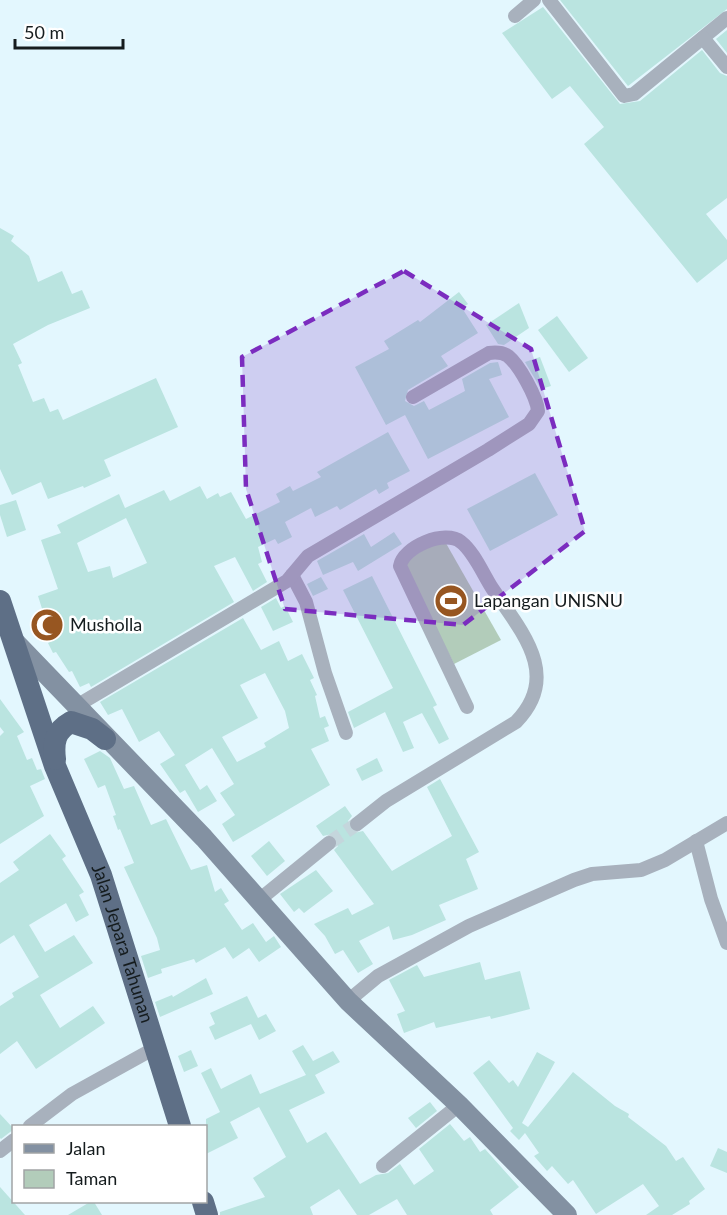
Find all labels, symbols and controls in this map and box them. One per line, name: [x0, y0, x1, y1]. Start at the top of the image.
scale bar: [15, 12, 123, 50]
text: 50 m: [24, 21, 64, 43]
sports icon: Lapangan UNISNU: [433, 583, 469, 619]
place label: Lapangan UNISNU: [474, 589, 623, 611]
mosque icon: Musholla: [29, 607, 65, 643]
place label: Musholla: [70, 613, 142, 635]
street label: Jalan Jepara Tahunan: [88, 860, 159, 1025]
legend: [12, 1125, 207, 1203]
text: Jalan: [66, 1137, 105, 1159]
text: Taman: [66, 1167, 117, 1189]

